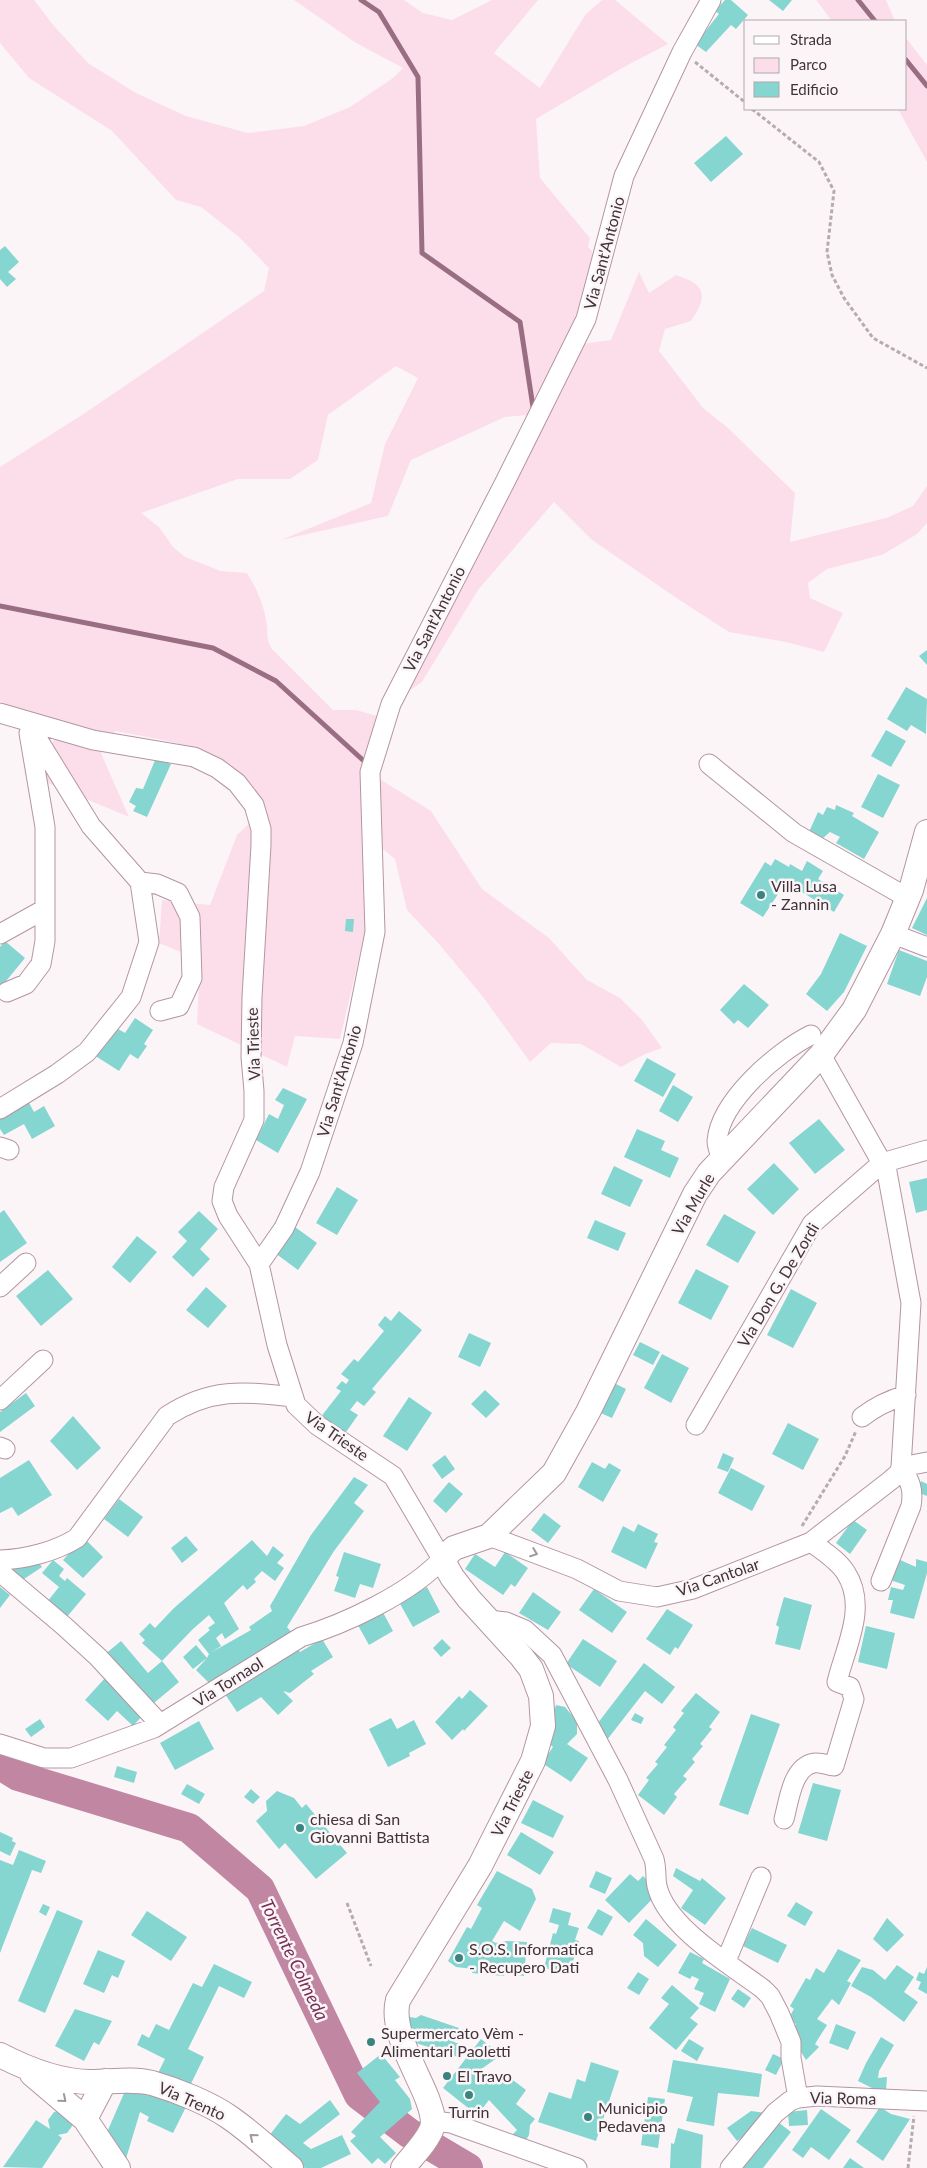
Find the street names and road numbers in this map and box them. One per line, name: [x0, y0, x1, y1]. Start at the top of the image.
street label: Via Sant'Antonio: [579, 194, 628, 312]
street label: Via Sant'Antonio: [399, 563, 468, 675]
street label: Via Trieste: [242, 1007, 263, 1081]
street label: Via Sant'Antonio: [312, 1022, 365, 1139]
street label: Via Murle: [667, 1169, 718, 1238]
street label: Via Don G. De Zordi: [733, 1219, 822, 1350]
street label: Via Trieste: [302, 1407, 373, 1464]
street label: Via Cantolar: [674, 1553, 762, 1600]
street label: Via Tornaol: [189, 1653, 266, 1710]
street label: Via Trieste: [486, 1766, 537, 1840]
street label: Via Trento: [156, 2077, 229, 2124]
street label: Via Roma: [810, 2087, 876, 2108]

